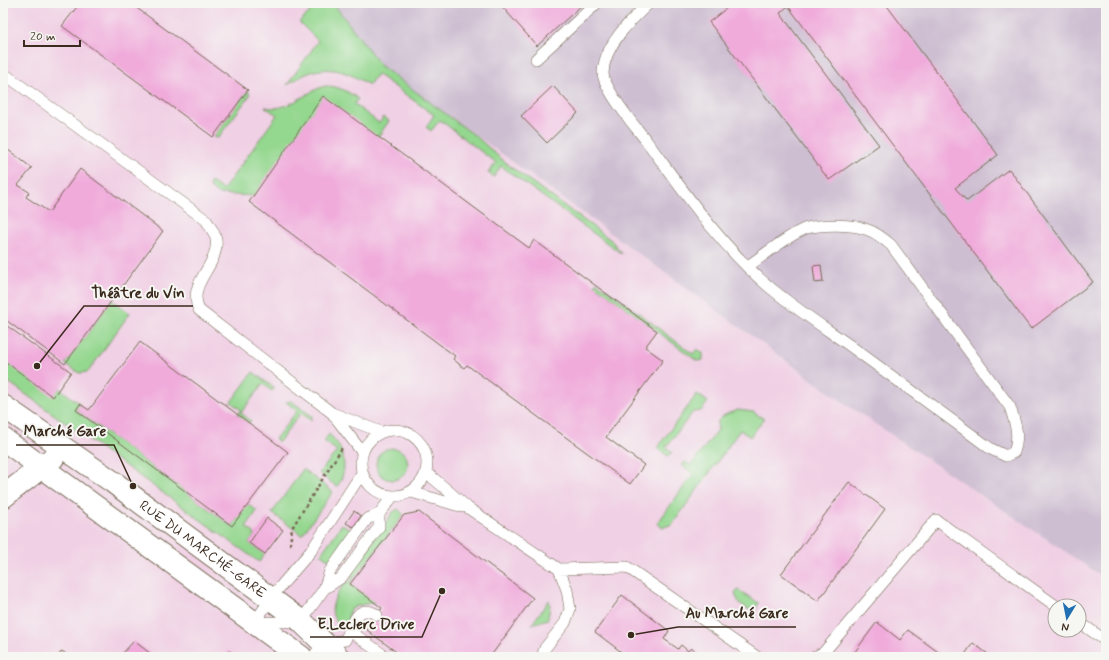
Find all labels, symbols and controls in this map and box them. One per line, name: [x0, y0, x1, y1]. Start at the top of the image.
scale bar: [24, 22, 80, 48]
text: 20 m: [30, 29, 56, 45]
callout: Théâtre du Vin: [84, 279, 193, 306]
text: Théâtre du Vin: [91, 284, 185, 304]
callout: Marché Gare: [16, 418, 114, 445]
text: Marché Gare: [24, 422, 106, 442]
street label: RUE DU MARCHÉ-GARE: [136, 497, 270, 602]
north arrow: [1047, 598, 1087, 638]
callout: Au Marché Gare: [678, 600, 796, 627]
text: Au Marché Gare: [686, 604, 789, 624]
callout: E.Leclerc Drive: [310, 610, 422, 637]
text: E.Leclerc Drive: [317, 615, 415, 635]
text: N: [1061, 619, 1070, 634]

